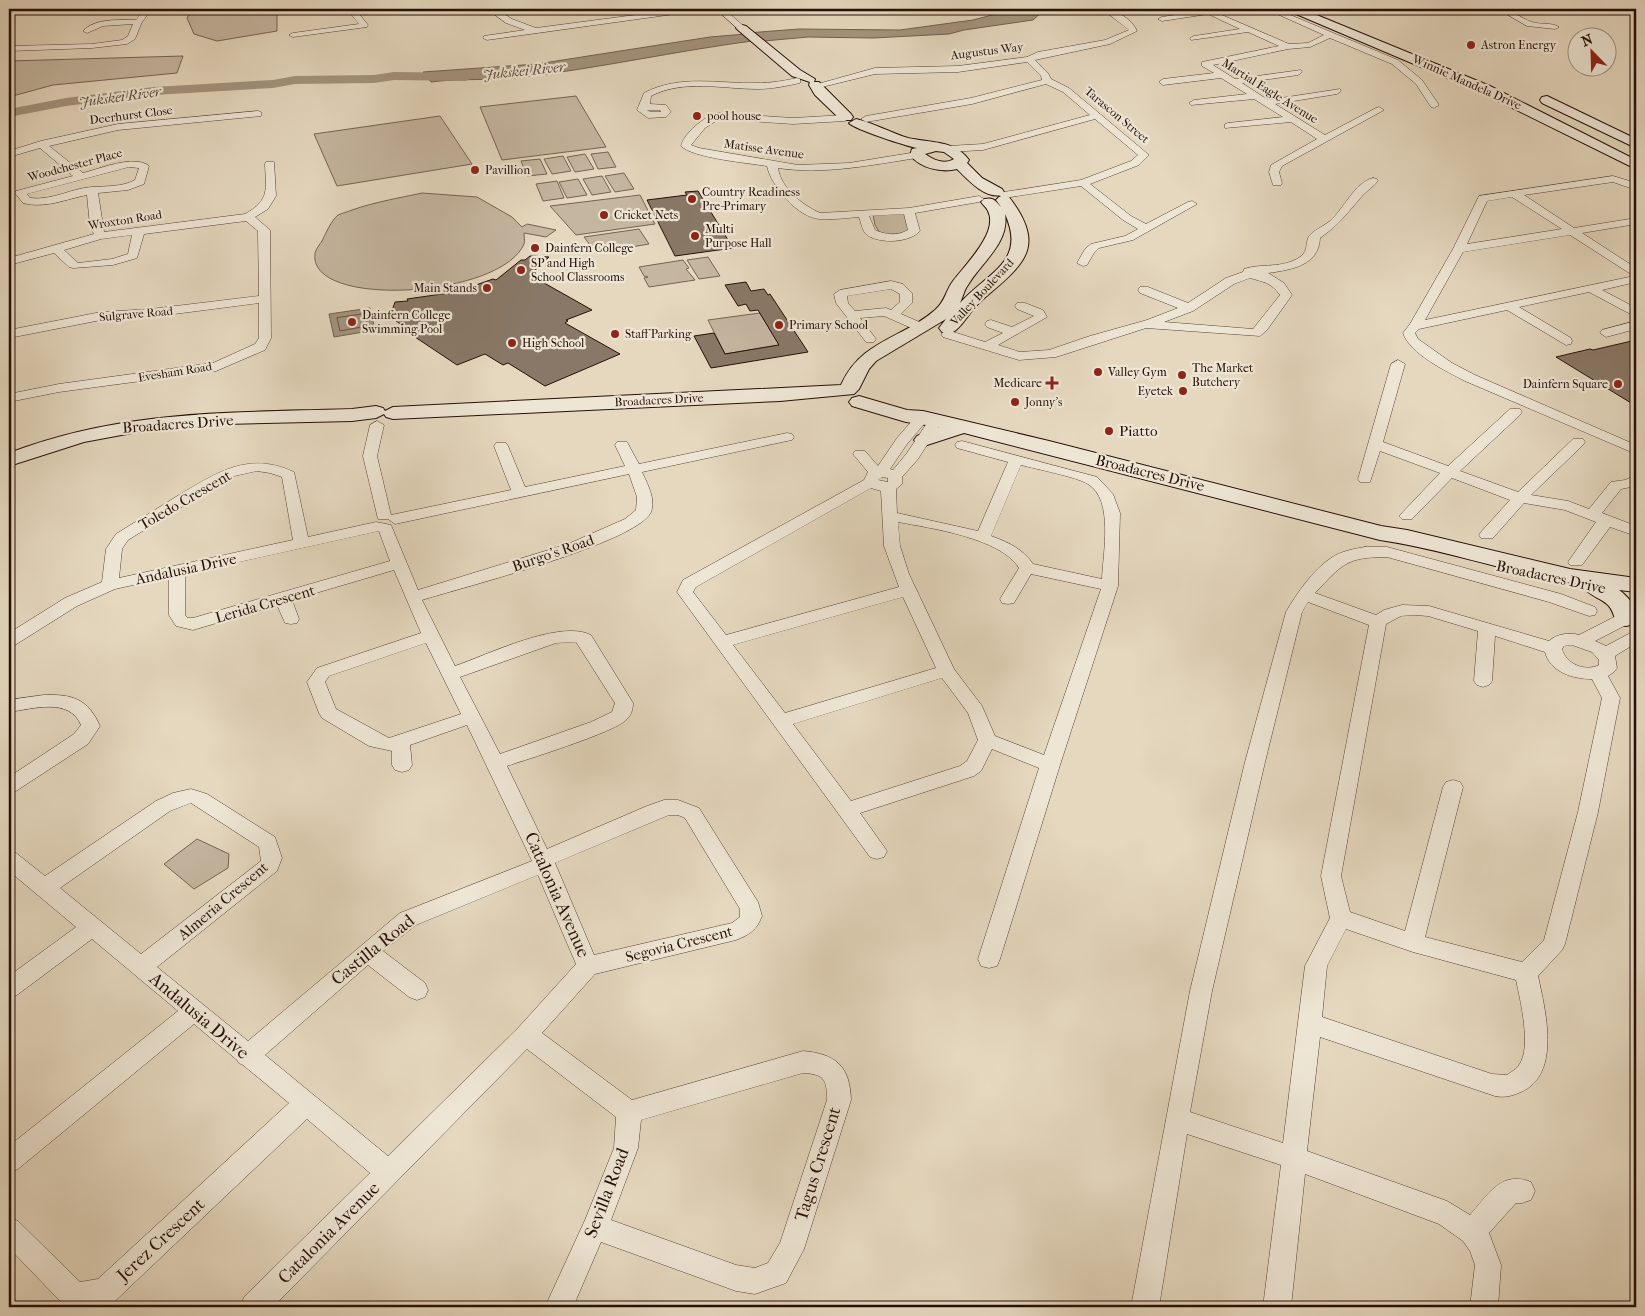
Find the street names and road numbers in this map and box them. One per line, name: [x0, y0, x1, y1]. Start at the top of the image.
street label: Augustus Way: [949, 40, 1025, 63]
street label: Winnie Mandela Drive: [1409, 51, 1524, 112]
street label: Martial Eagle Avenue: [1219, 56, 1321, 126]
street label: Tarascon Street: [1082, 84, 1153, 147]
street label: Deerhurst Close: [89, 103, 173, 127]
street label: Matisse Avenue: [723, 136, 805, 162]
street label: Woodchester Place: [25, 146, 124, 185]
street label: Wroxton Road: [86, 207, 163, 233]
street label: Valley Boulevard: [947, 255, 1017, 329]
street label: Sulgrave Road: [98, 304, 174, 324]
street label: Evesham Road: [137, 359, 213, 385]
street label: Broadacres Drive: [614, 391, 704, 409]
street label: Broadacres Drive: [122, 411, 235, 437]
street label: Broadacres Drive: [1094, 451, 1207, 495]
street label: Toledo Crescent: [135, 466, 235, 534]
street label: Burgo's Road: [510, 530, 597, 575]
street label: Andalusia Drive: [133, 549, 239, 589]
street label: Broadacres Drive: [1495, 557, 1608, 598]
street label: Lerida Crescent: [213, 581, 318, 627]
street label: Catalonia Avenue: [520, 829, 594, 961]
street label: Almeria Crescent: [174, 858, 272, 945]
street label: Castilla Road: [327, 910, 419, 990]
street label: Segovia Crescent: [624, 922, 735, 966]
street label: Andalusia Drive: [144, 968, 253, 1064]
street label: Tagus Crescent: [791, 1104, 845, 1224]
street label: Sevilla Road: [580, 1145, 634, 1241]
street label: Catalonia Avenue: [274, 1178, 384, 1288]
street label: Jerez Crescent: [111, 1194, 210, 1287]

